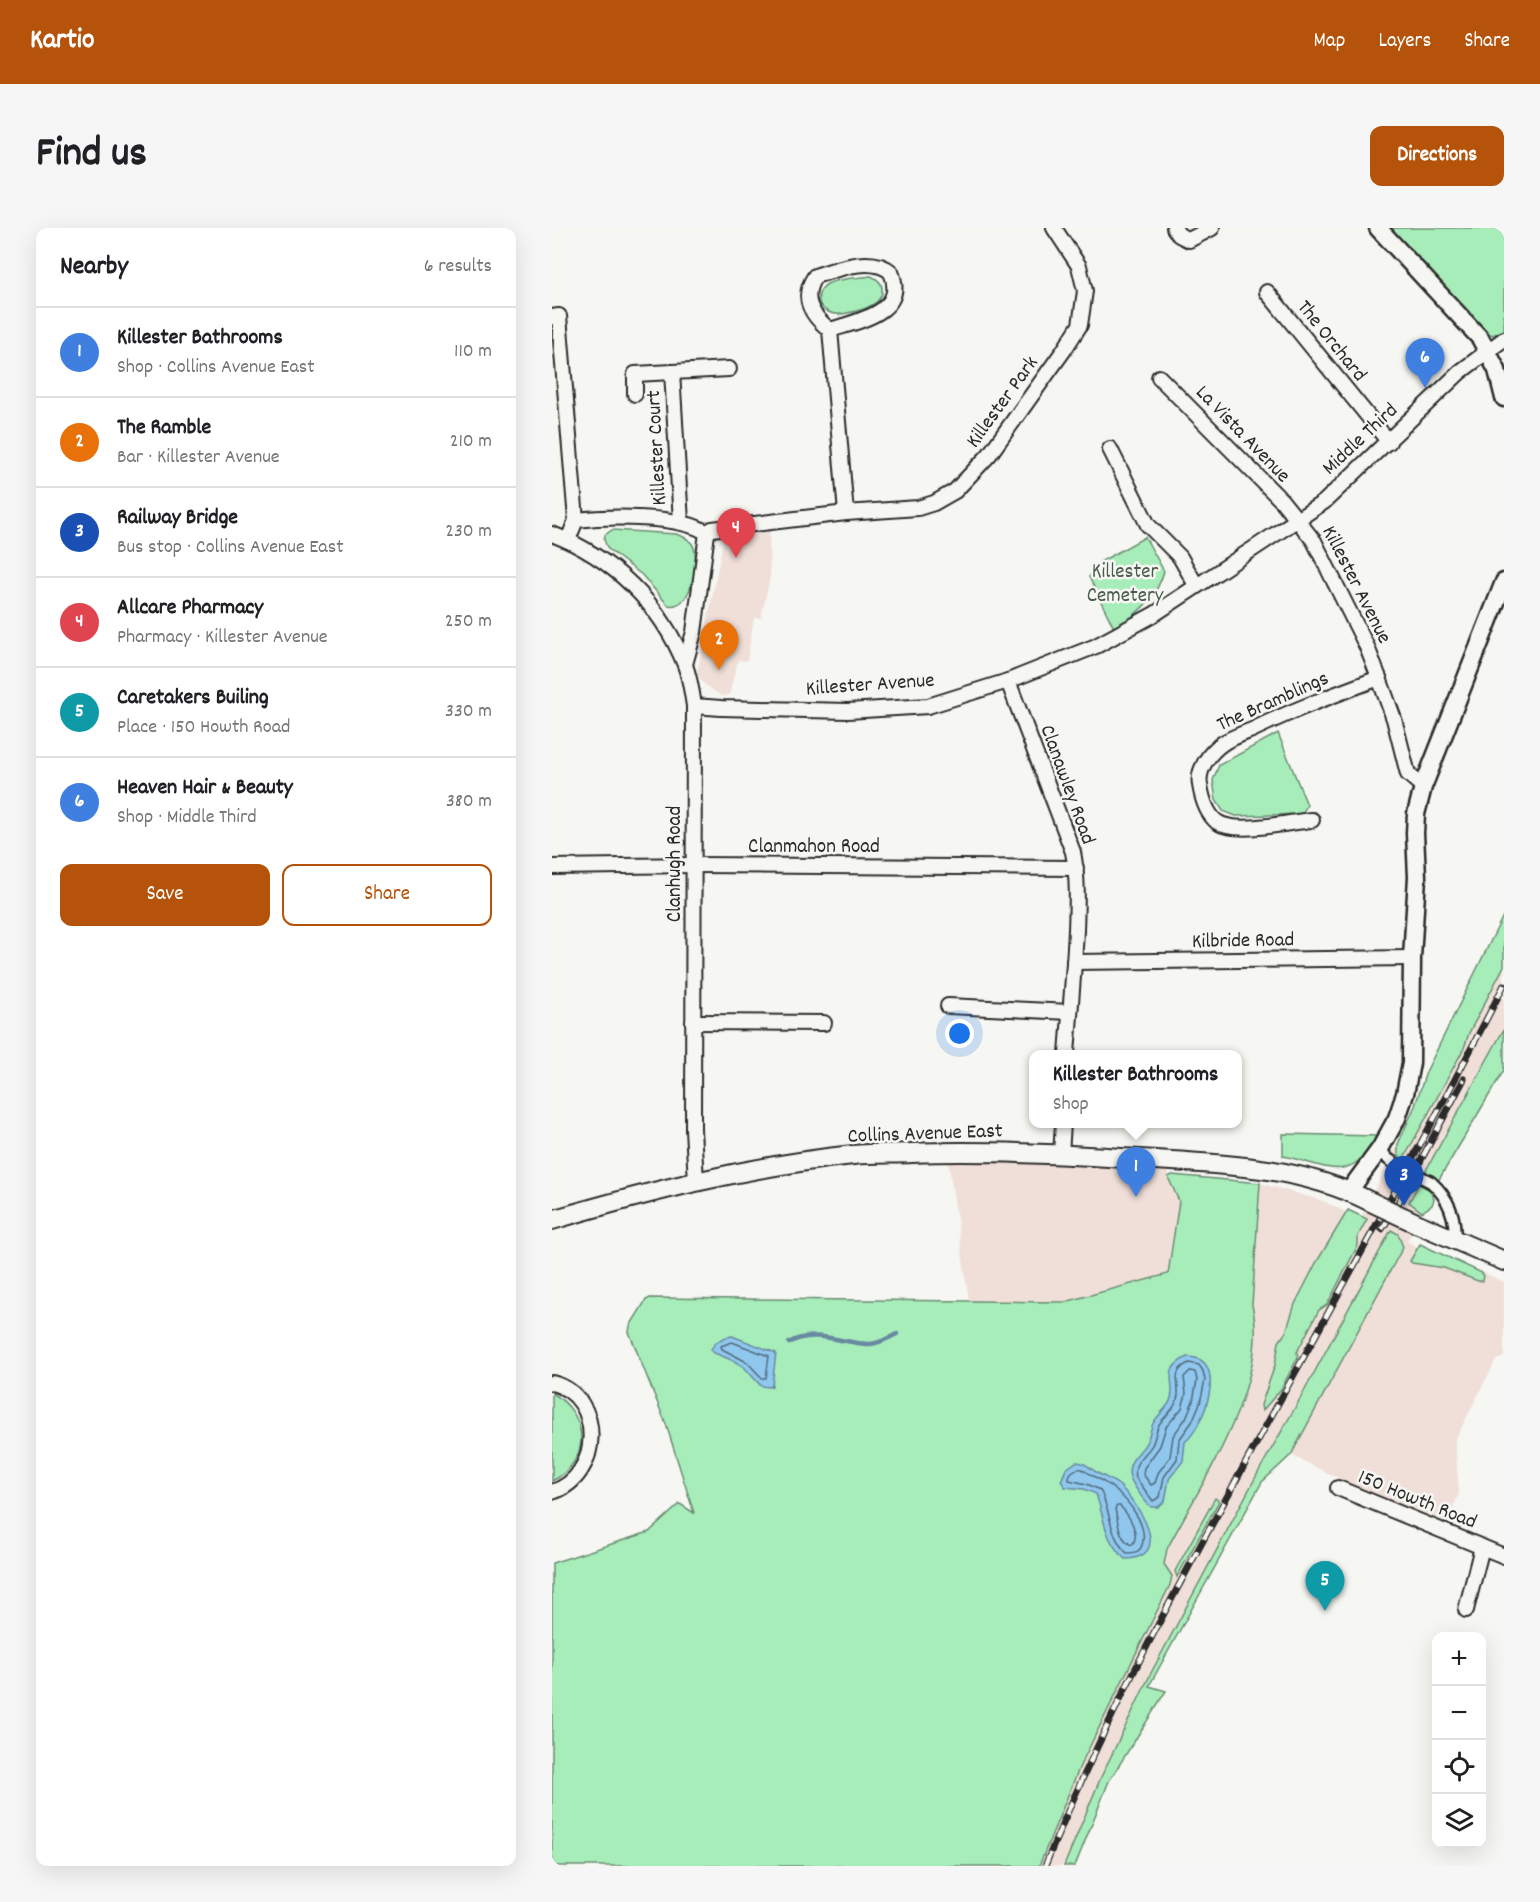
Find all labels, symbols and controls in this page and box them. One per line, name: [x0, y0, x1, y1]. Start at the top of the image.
text: Kartio: [30, 22, 94, 62]
text: Map: [1314, 27, 1345, 57]
text: Layers: [1378, 27, 1431, 57]
text: Share: [1464, 27, 1510, 57]
text: Find us: [36, 126, 147, 186]
button: Directions: [1370, 126, 1504, 186]
text: Nearby: [60, 249, 128, 286]
text: 6 results: [424, 253, 492, 281]
street label: The Orchard: [1288, 295, 1373, 389]
text: Killester Bathrooms: [117, 323, 283, 354]
text: 1: [77, 338, 82, 366]
text: 110 m: [454, 338, 492, 366]
pin: 6: [1406, 338, 1444, 388]
street label: Killester Park: [960, 351, 1047, 455]
text: Shop · Collins Avenue East: [117, 354, 315, 382]
street label: La Vista Avenue: [1187, 379, 1296, 491]
street label: Killester Court: [640, 389, 676, 506]
street label: Middle Third: [1316, 397, 1406, 483]
text: The Ramble: [117, 413, 211, 444]
text: 2: [75, 428, 84, 456]
text: 210 m: [450, 428, 492, 456]
text: Bar · Killester Avenue: [117, 444, 280, 472]
text: Railway Bridge: [117, 503, 238, 534]
pin: 4: [716, 508, 756, 558]
text: 3: [75, 518, 84, 546]
text: 230 m: [445, 518, 492, 546]
street label: Killester Avenue: [1313, 521, 1398, 649]
text: Bus stop · Collins Avenue East: [117, 534, 344, 562]
park label: Killester Cemetery: [1087, 558, 1164, 612]
text: Allcare Pharmacy: [117, 593, 263, 624]
text: 4: [75, 608, 84, 636]
text: 250 m: [445, 608, 492, 636]
pin: 2: [700, 620, 738, 670]
text: Pharmacy · Killester Avenue: [117, 624, 328, 652]
street label: The Bramblings: [1212, 665, 1334, 741]
street label: Killester Avenue: [805, 667, 935, 705]
text: Caretakers Builing: [117, 683, 269, 714]
text: 5: [75, 698, 84, 726]
text: 330 m: [445, 698, 492, 726]
text: Place · 150 Howth Road: [117, 714, 290, 742]
street label: Clanawley Road: [1031, 721, 1102, 849]
text: Heaven Hair & Beauty: [117, 773, 293, 804]
text: 6: [75, 788, 84, 816]
text: 380 m: [446, 788, 492, 816]
text: Shop · Middle Third: [117, 804, 257, 832]
street label: Clanhugh Road: [661, 806, 691, 922]
street label: Clanmahon Road: [748, 833, 880, 863]
button: Save: [60, 864, 270, 926]
button: Share: [282, 864, 492, 926]
street label: Kilbride Road: [1192, 926, 1295, 958]
your location: [945, 1019, 974, 1048]
popup: [1029, 1050, 1242, 1128]
text: Killester Bathrooms: [1053, 1060, 1218, 1091]
text: Shop: [1053, 1091, 1089, 1119]
street label: Collins Avenue East: [847, 1117, 1003, 1153]
pin: 1: [1116, 1148, 1156, 1197]
pin: 3: [1384, 1156, 1424, 1206]
street label: 150 Howth Road: [1353, 1463, 1481, 1538]
pin: 5: [1306, 1562, 1344, 1611]
map controls: [1432, 1632, 1486, 1848]
button: +: [1432, 1632, 1486, 1686]
button: −: [1432, 1686, 1486, 1740]
button: locate: [1432, 1740, 1486, 1794]
button: layers: [1432, 1794, 1486, 1848]

